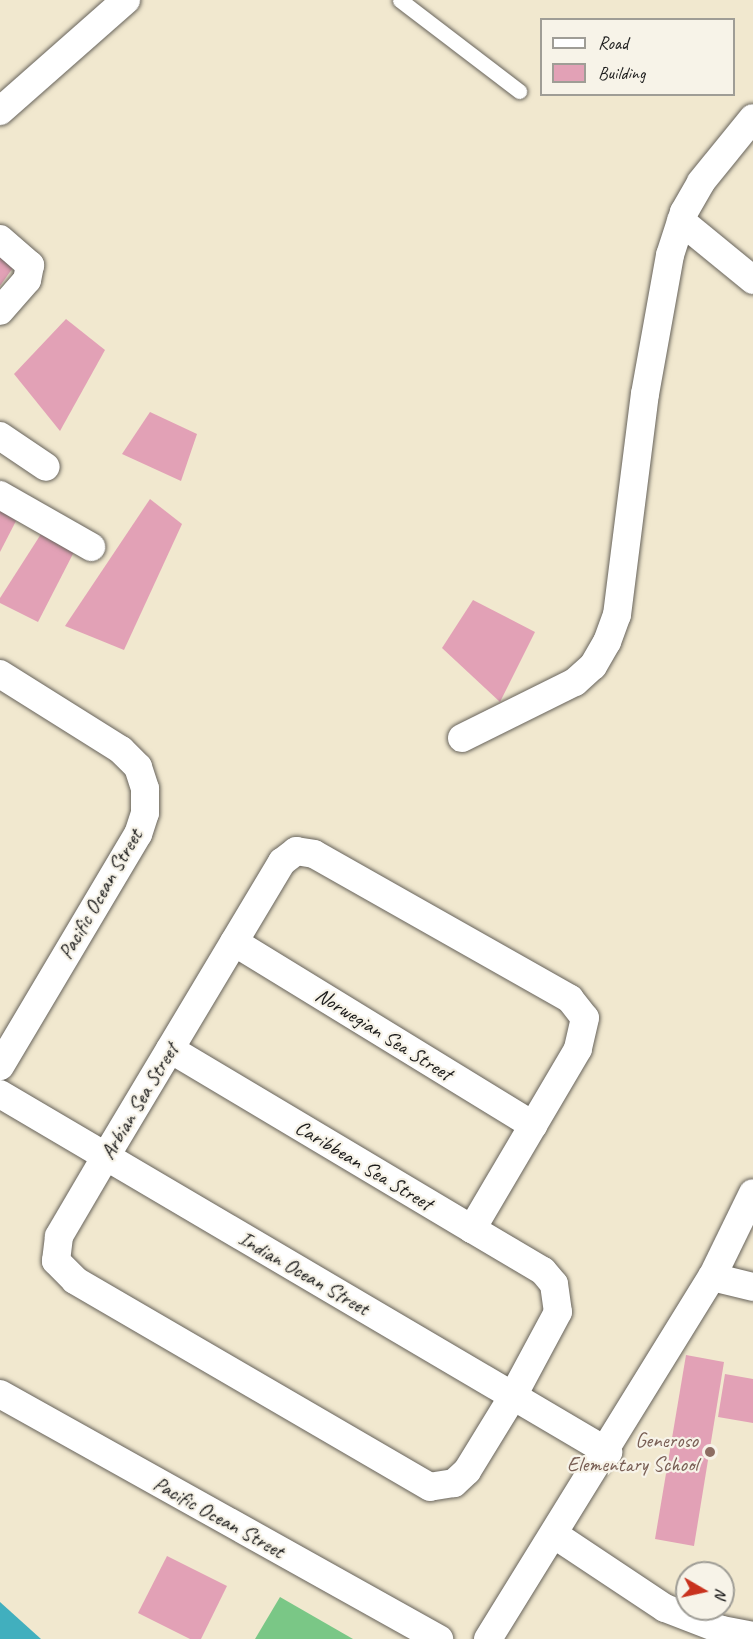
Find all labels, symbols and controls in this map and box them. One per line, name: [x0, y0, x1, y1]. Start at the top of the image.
legend: [540, 18, 735, 96]
text: Road: [598, 32, 628, 54]
text: Building: [598, 62, 645, 84]
street label: Pacific Ocean Street: [53, 825, 147, 963]
street label: Norwegian Sea Street: [311, 982, 457, 1086]
street label: Arbian Sea Street: [95, 1039, 183, 1163]
street label: Caribbean Sea Street: [291, 1114, 437, 1216]
street label: Indian Ocean Street: [234, 1226, 374, 1320]
place label: Generoso Elementary School: [567, 1427, 698, 1477]
marker: Generoso Elementary School: [703, 1445, 717, 1459]
street label: Pacific Ocean Street: [150, 1471, 288, 1563]
north arrow: [675, 1561, 735, 1621]
text: N: [710, 1587, 731, 1600]

